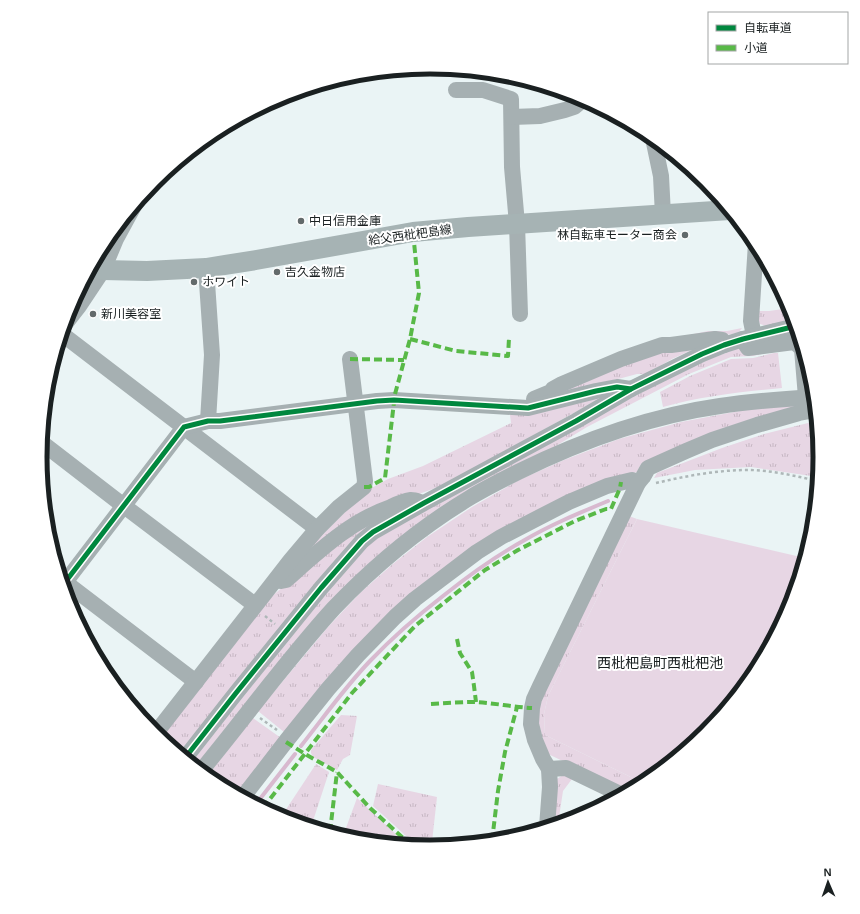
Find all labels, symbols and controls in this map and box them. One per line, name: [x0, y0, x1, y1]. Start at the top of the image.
legend: [708, 12, 848, 64]
text: 自転車道: [744, 21, 792, 35]
text: 小道: [744, 41, 768, 55]
place label: 中日信用金庫: [309, 214, 381, 228]
marker: 中日信用金庫: [296, 216, 306, 226]
street label: 給父西枇杷島線: [367, 222, 453, 248]
place label: 林自転車モーター商会: [557, 228, 677, 242]
marker: 林自転車モーター商会: [680, 230, 690, 240]
place label: 吉久金物店: [285, 265, 345, 279]
marker: 吉久金物店: [272, 267, 282, 277]
place label: ホワイト: [202, 275, 250, 289]
marker: ホワイト: [189, 277, 199, 287]
place label: 新川美容室: [101, 307, 161, 321]
marker: 新川美容室: [88, 309, 98, 319]
district label: 西枇杷島町西枇杷池: [597, 655, 723, 671]
north arrow: [808, 862, 848, 902]
text: N: [823, 866, 832, 878]

